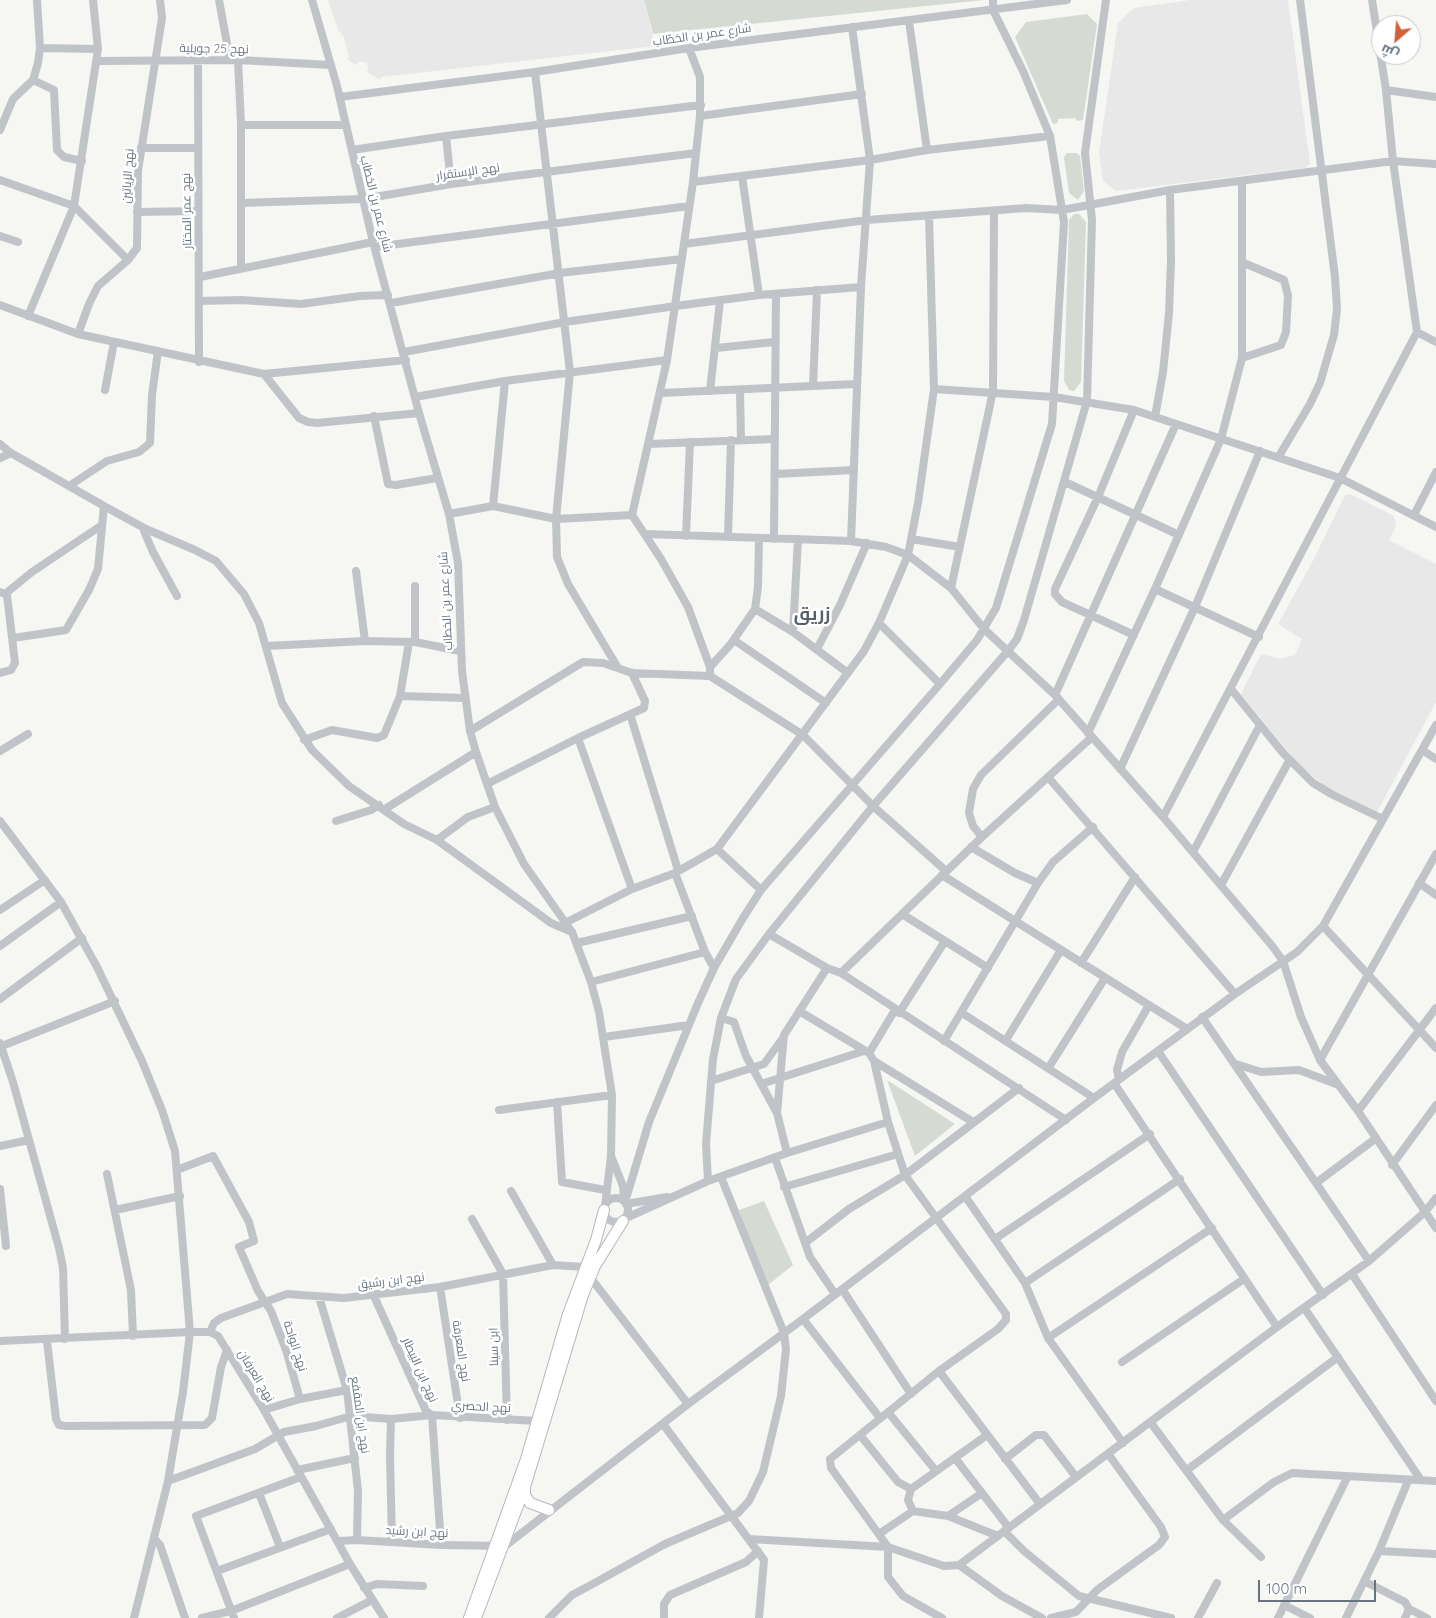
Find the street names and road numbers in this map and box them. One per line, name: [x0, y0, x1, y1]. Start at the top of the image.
street label: شارع عمر بن الخطّاب: [652, 21, 752, 49]
street label: نهج 25 جويلية: [179, 41, 249, 57]
street label: نهج الزياتين: [119, 148, 137, 204]
street label: شارع عمر بن الخطاب: [357, 154, 395, 254]
street label: نهج الإستقرار: [435, 160, 501, 184]
street label: نهج عمر المختار: [179, 173, 195, 249]
street label: شارع عمر بن الخطاب: [436, 551, 456, 651]
street label: نهج ابن رشيق: [357, 1270, 425, 1292]
street label: نهج الواحة: [280, 1319, 310, 1373]
street label: نهج المعرفة: [449, 1319, 473, 1383]
street label: ابن سينا: [486, 1328, 502, 1366]
street label: نهج ابن البيطار: [399, 1335, 441, 1405]
street label: نهج العرفان: [235, 1347, 277, 1405]
street label: نهج ابن المقفع: [347, 1376, 373, 1454]
street label: نهج الحصري: [451, 1398, 511, 1416]
street label: نهج ابن رشيد: [385, 1523, 449, 1541]

